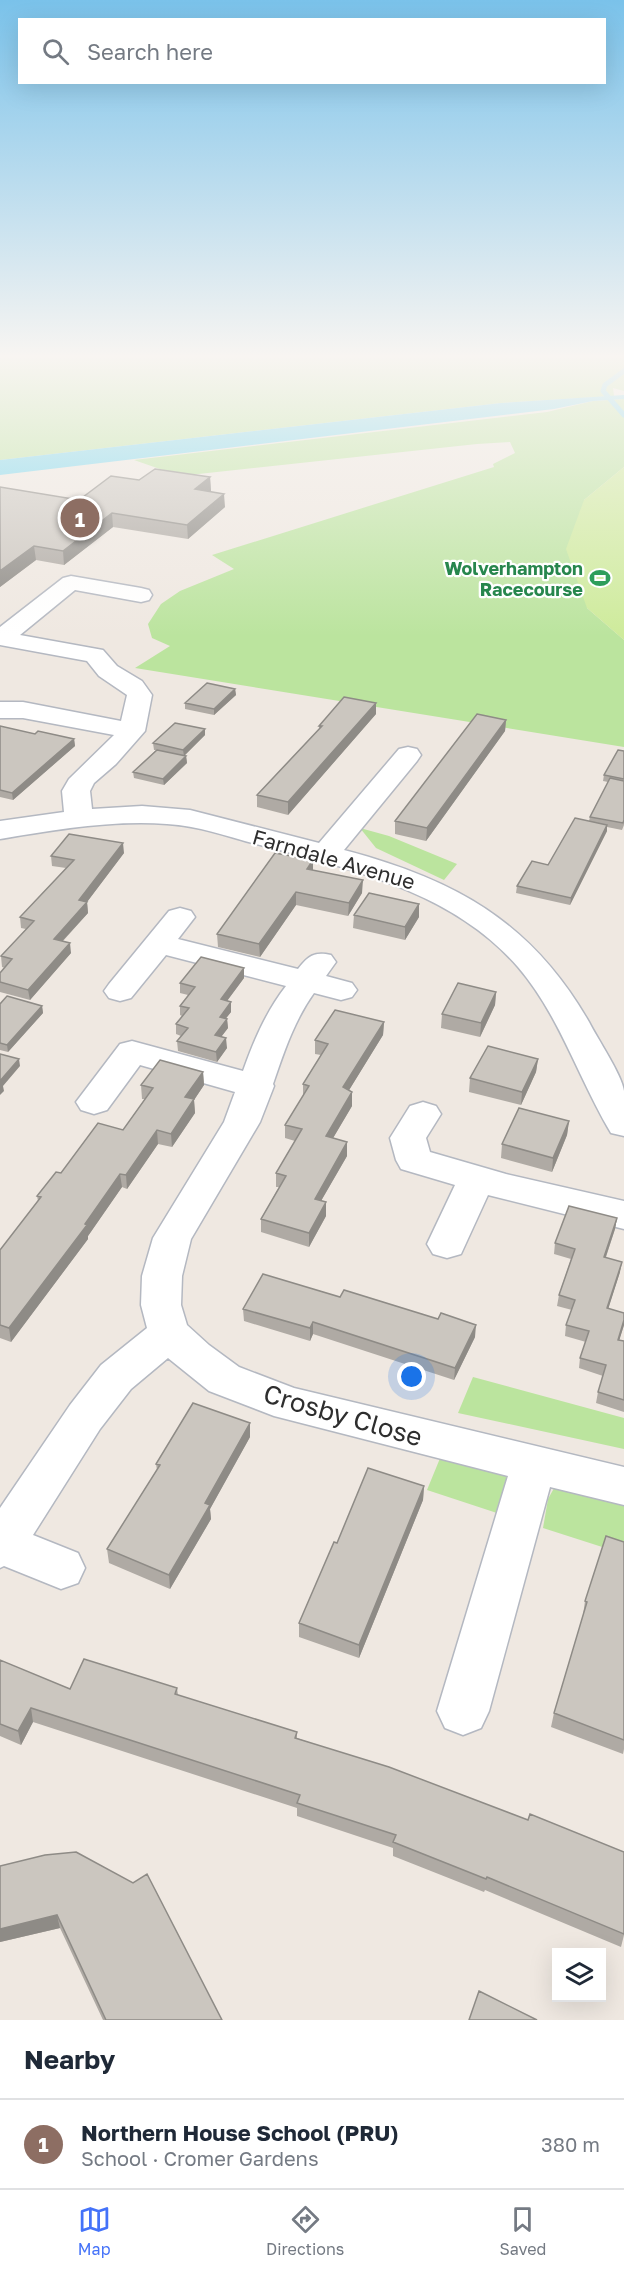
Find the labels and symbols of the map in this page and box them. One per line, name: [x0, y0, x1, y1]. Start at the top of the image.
pin: 1: [60, 496, 100, 540]
place label: Wolverhampton Racecourse: [444, 557, 583, 600]
sports icon: Wolverhampton Racecourse: [588, 566, 612, 590]
street label: Farndale Avenue: [250, 823, 418, 895]
your location: [397, 1362, 426, 1391]
street label: Crosby Close: [260, 1378, 426, 1452]

